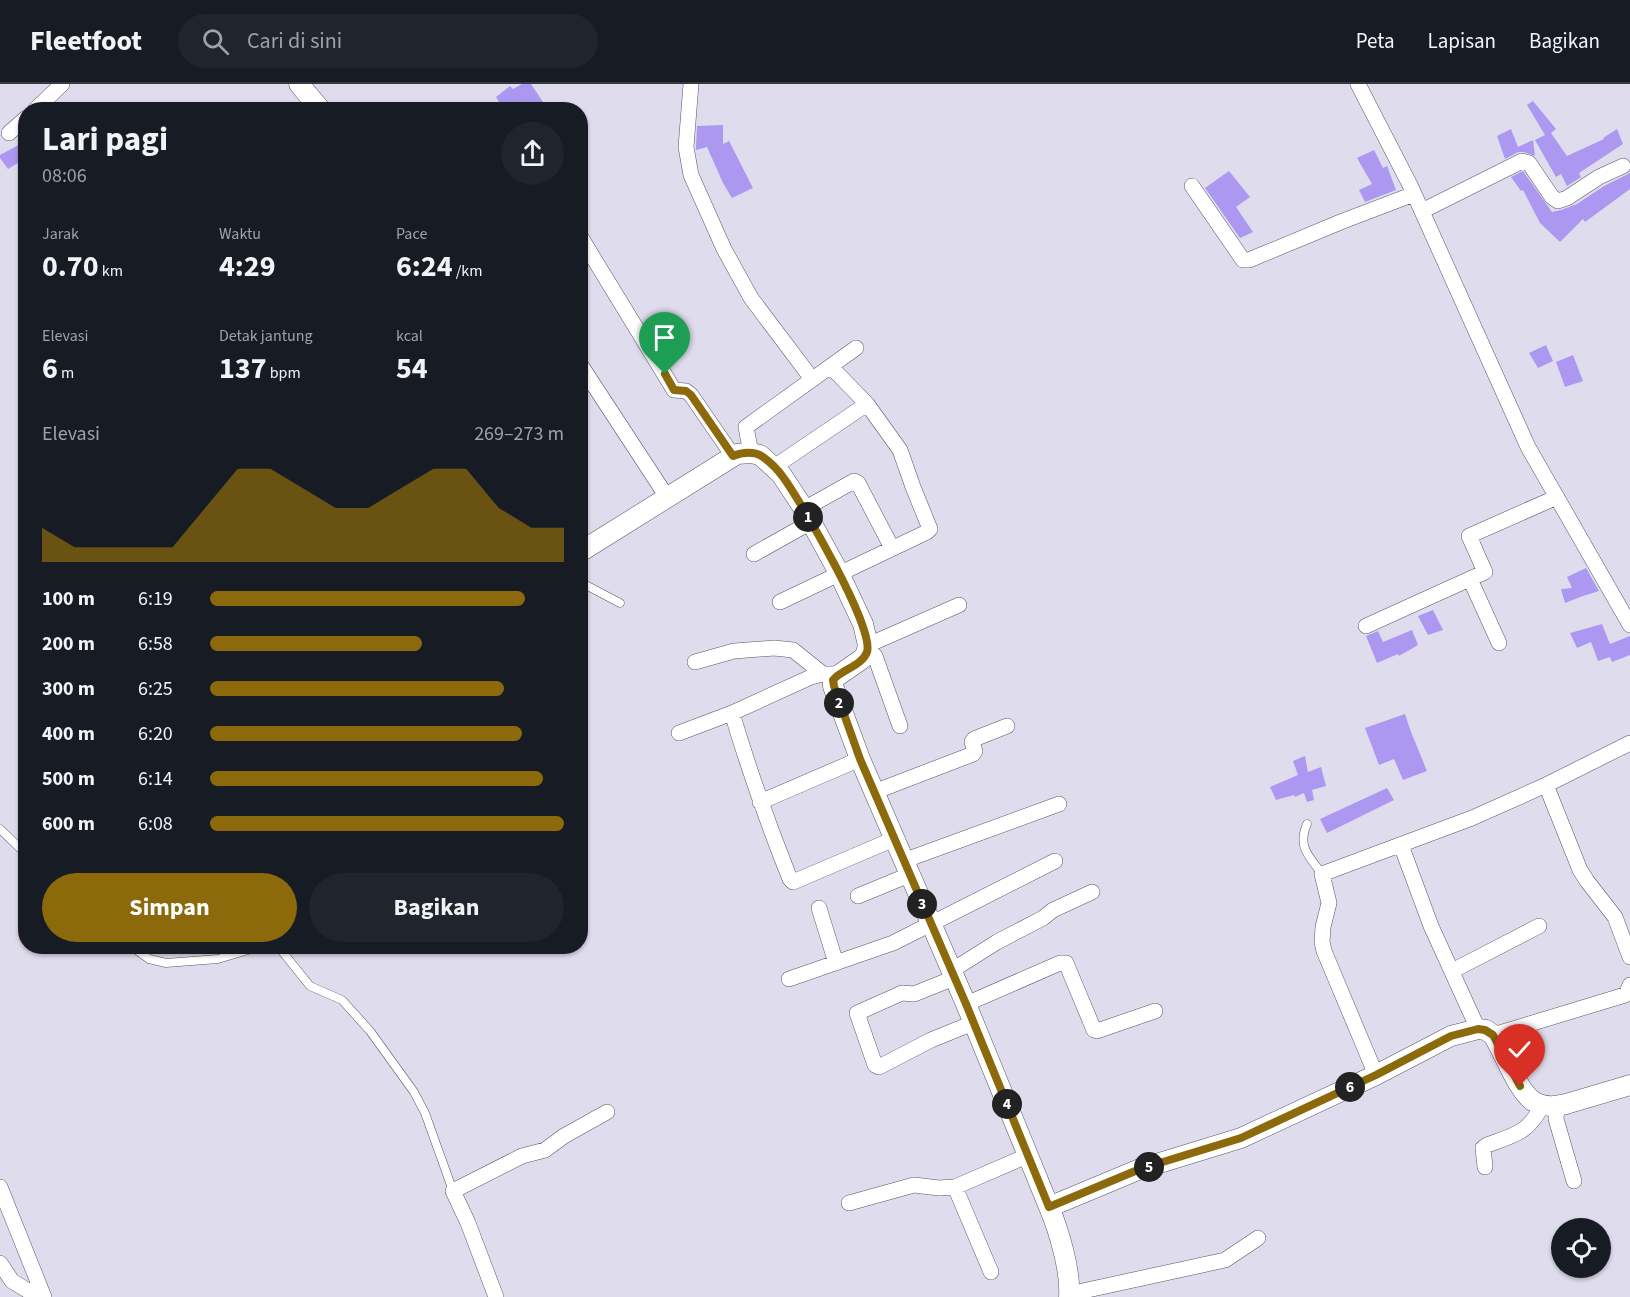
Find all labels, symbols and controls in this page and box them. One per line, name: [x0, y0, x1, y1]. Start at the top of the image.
search box: [178, 14, 598, 68]
text: Fleetfoot: [30, 21, 142, 61]
icon: search: [199, 25, 232, 58]
text: Cari di sini: [247, 25, 342, 57]
text: Peta: [1356, 26, 1395, 56]
text: Lapisan: [1428, 26, 1496, 56]
text: Bagikan: [1529, 26, 1600, 56]
text: Lari pagi: [42, 116, 168, 163]
button: share: [501, 122, 564, 185]
text: 08:06: [42, 162, 87, 190]
text: Jarak: [42, 223, 79, 245]
text: Waktu: [219, 223, 261, 245]
text: Pace: [396, 223, 427, 245]
text: 0.70: [42, 245, 99, 288]
text: 4:29: [219, 245, 276, 288]
text: 6:24: [396, 245, 453, 288]
text: km: [99, 260, 123, 282]
text: /km: [453, 260, 483, 282]
pin: [639, 312, 690, 374]
icon: arrive: [648, 321, 681, 354]
text: Elevasi: [42, 325, 88, 347]
text: Detak jantung: [219, 325, 313, 347]
text: kcal: [396, 325, 423, 347]
text: 6: [42, 347, 58, 390]
text: 137: [219, 347, 267, 390]
text: 54: [396, 347, 428, 390]
text: m: [58, 362, 74, 384]
text: bpm: [267, 362, 301, 384]
text: Elevasi: [42, 420, 100, 448]
text: 269–273 m: [474, 420, 564, 448]
pin: 1: [793, 502, 823, 532]
text: 1: [804, 506, 812, 528]
text: 100 m: [42, 585, 95, 613]
text: 6:19: [138, 585, 173, 613]
text: 200 m: [42, 630, 95, 658]
text: 6:58: [138, 630, 173, 658]
text: 300 m: [42, 675, 95, 703]
text: 6:25: [138, 675, 173, 703]
pin: 2: [824, 688, 854, 718]
text: 2: [835, 692, 843, 714]
text: 400 m: [42, 720, 95, 748]
text: 6:20: [138, 720, 173, 748]
text: 500 m: [42, 765, 95, 793]
text: 6:14: [138, 765, 173, 793]
text: 600 m: [42, 810, 95, 838]
text: 6:08: [138, 810, 173, 838]
button: Simpan: [42, 873, 297, 942]
button: Bagikan: [309, 873, 564, 942]
pin: 3: [907, 889, 937, 919]
text: 3: [918, 893, 926, 915]
pin: [1494, 1024, 1545, 1086]
icon: check: [1503, 1033, 1536, 1066]
pin: 6: [1335, 1072, 1365, 1102]
text: 6: [1346, 1076, 1354, 1098]
pin: 4: [992, 1089, 1022, 1119]
text: 4: [1003, 1093, 1011, 1115]
pin: 5: [1134, 1152, 1164, 1182]
text: 5: [1145, 1156, 1153, 1178]
map controls: [1551, 1218, 1611, 1278]
button: locate: [1551, 1218, 1611, 1278]

